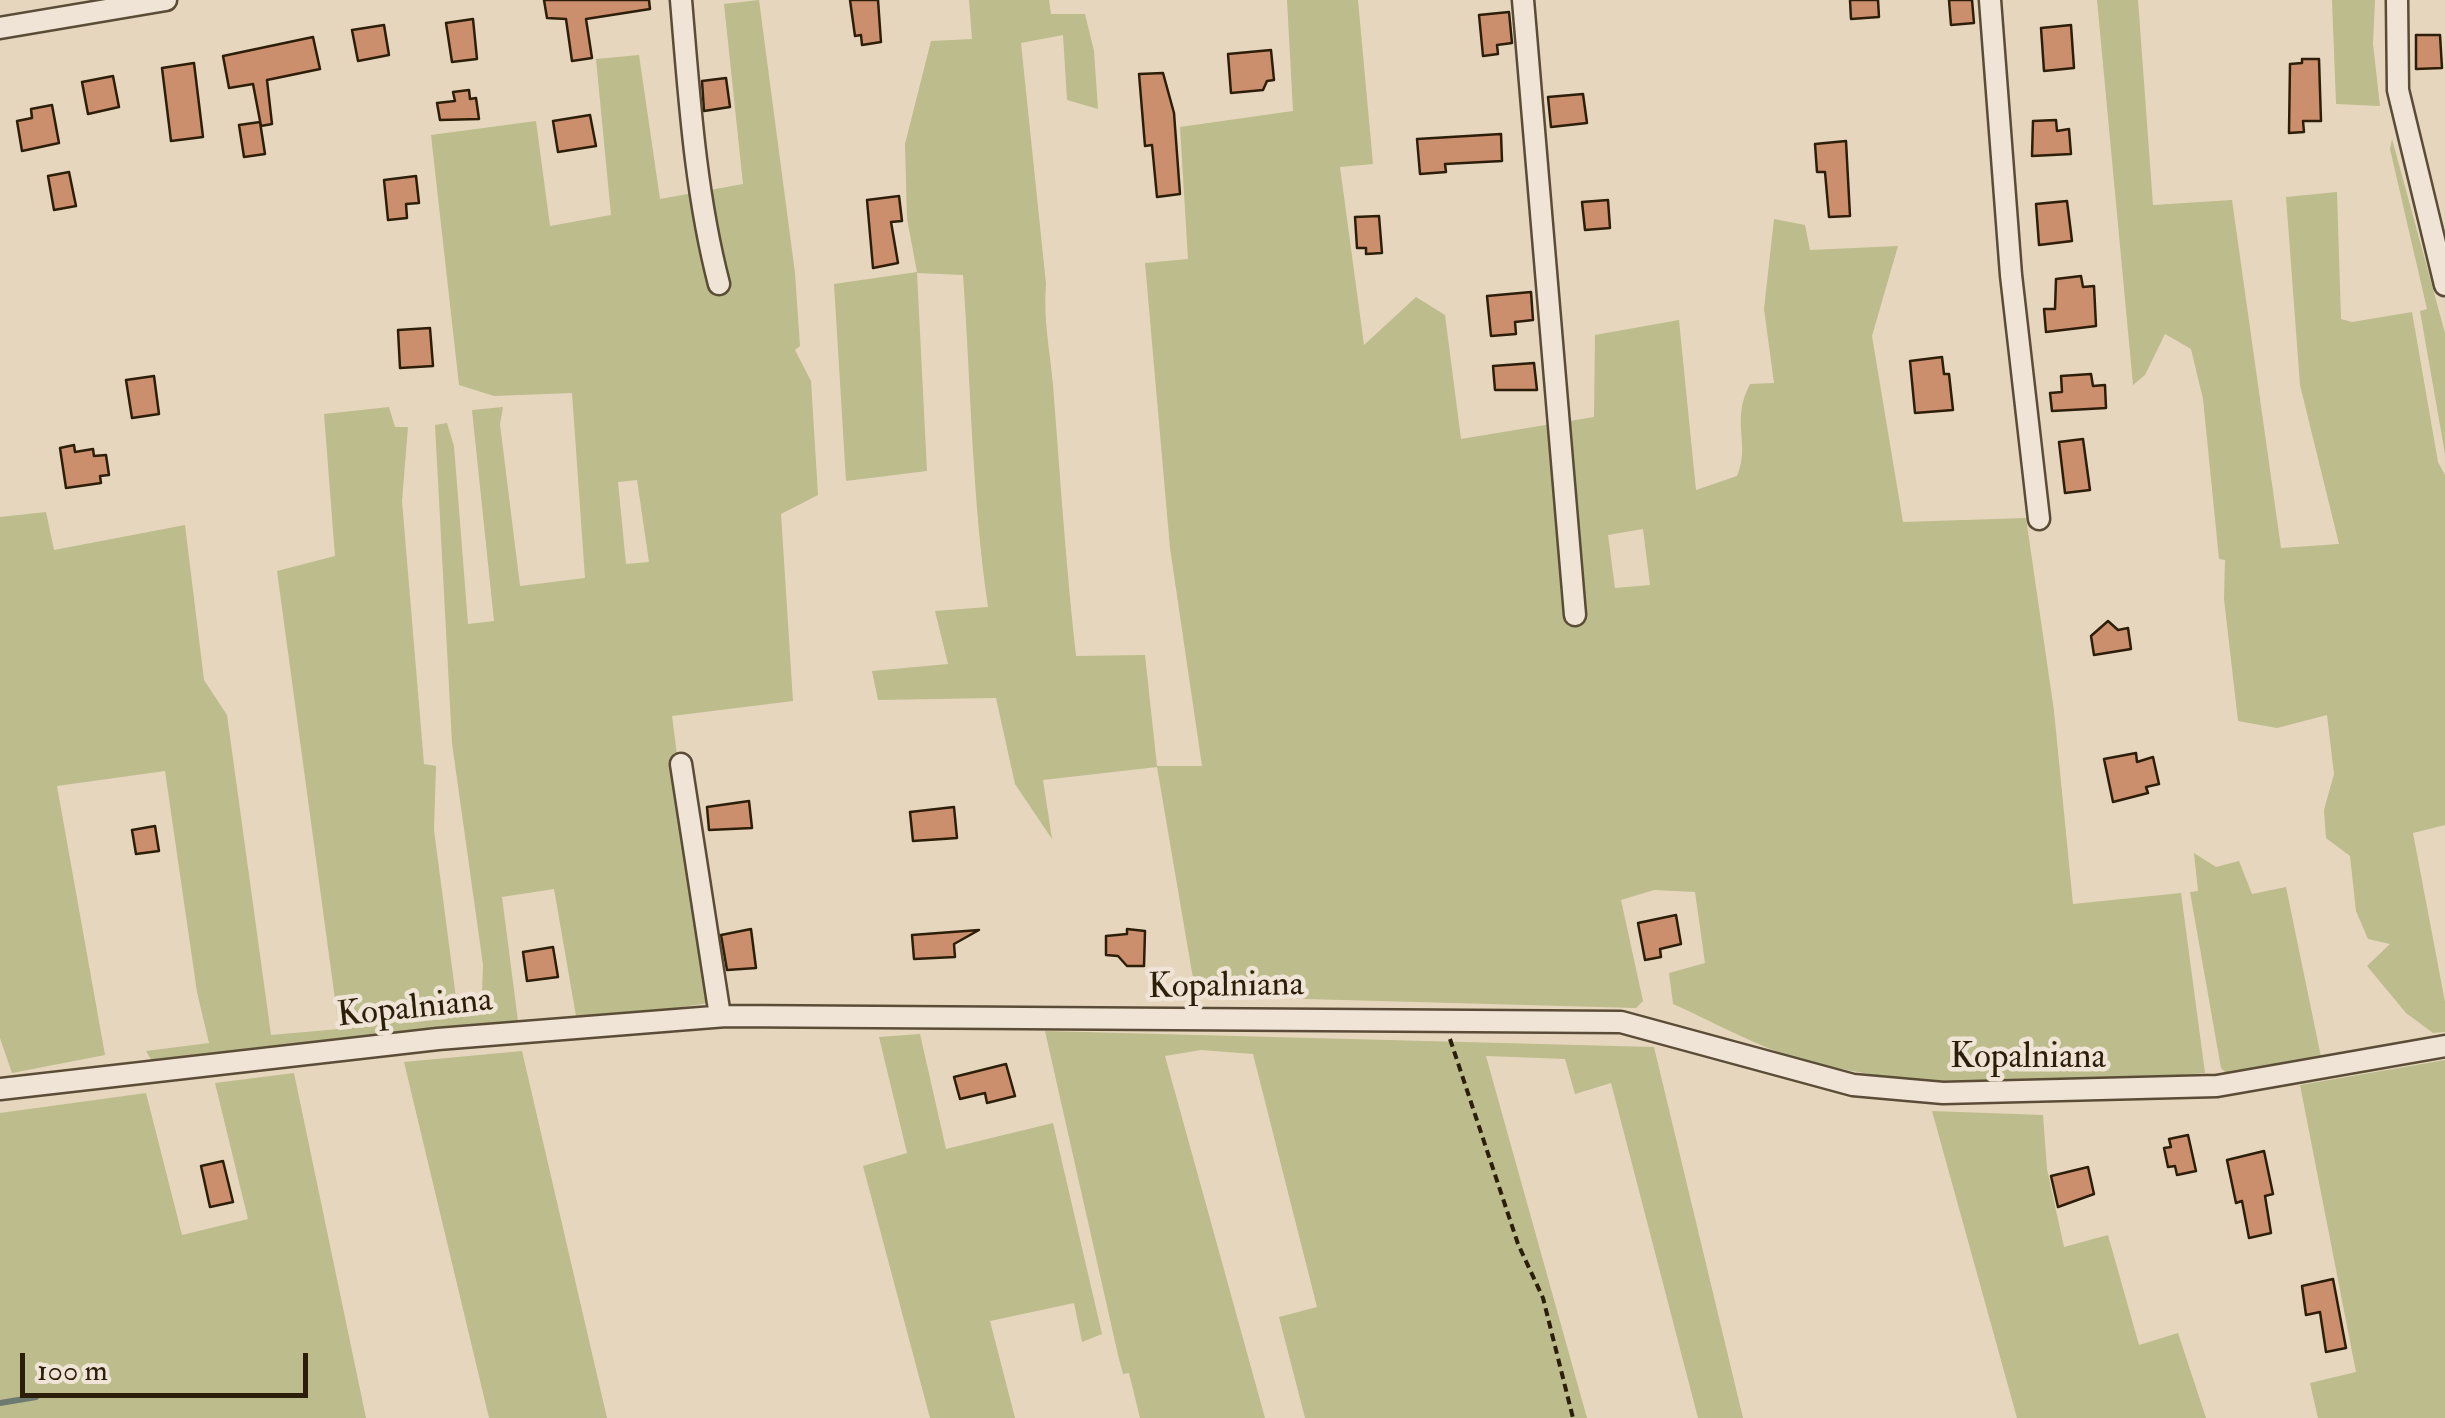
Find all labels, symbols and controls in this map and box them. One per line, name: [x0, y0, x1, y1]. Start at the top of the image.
street label: Kopalniana: [1148, 966, 1304, 1010]
street label: Kopalniana: [335, 981, 495, 1039]
street label: Kopalniana: [1950, 1038, 2106, 1080]
scale bar: [25, 1333, 312, 1395]
text: 100 m: [37, 1352, 108, 1389]

